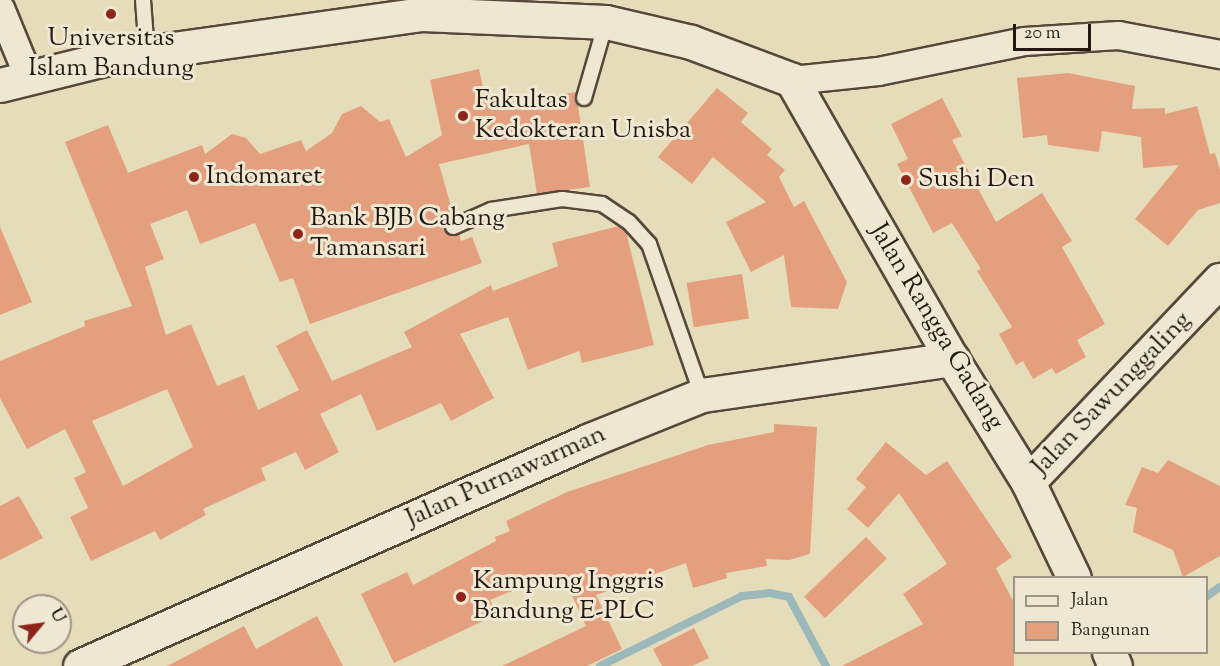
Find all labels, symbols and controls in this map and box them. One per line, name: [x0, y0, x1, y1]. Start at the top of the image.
marker: Universitas Islam Bandung: [104, 7, 118, 21]
scale bar: [1016, 12, 1094, 50]
text: 20 m: [1024, 21, 1061, 47]
place label: Universitas Islam Bandung: [28, 23, 194, 84]
place label: Fakultas Kedokteran Unisba: [475, 85, 691, 146]
marker: Fakultas Kedokteran Unisba: [456, 109, 470, 123]
place label: Indomaret: [206, 161, 322, 193]
place label: Sushi Den: [918, 164, 1035, 196]
marker: Indomaret: [187, 170, 201, 184]
marker: Sushi Den: [899, 173, 913, 187]
place label: Bank BJB Cabang Tamansari: [310, 203, 505, 264]
street label: Jalan Rangga Gadang: [862, 218, 1010, 436]
marker: Bank BJB Cabang Tamansari: [291, 227, 305, 241]
street label: Jalan Sawunggaling: [1026, 305, 1198, 483]
street label: Jalan Purnawarman: [401, 419, 611, 535]
place label: Kampung Inggris Bandung E-PLC: [473, 566, 664, 628]
legend: [1013, 576, 1208, 654]
text: Jalan: [1071, 588, 1108, 614]
marker: Kampung Inggris Bandung E-PLC: [454, 590, 468, 604]
north arrow: [12, 594, 72, 654]
text: U: [43, 605, 70, 627]
text: Bangunan: [1071, 618, 1150, 644]

